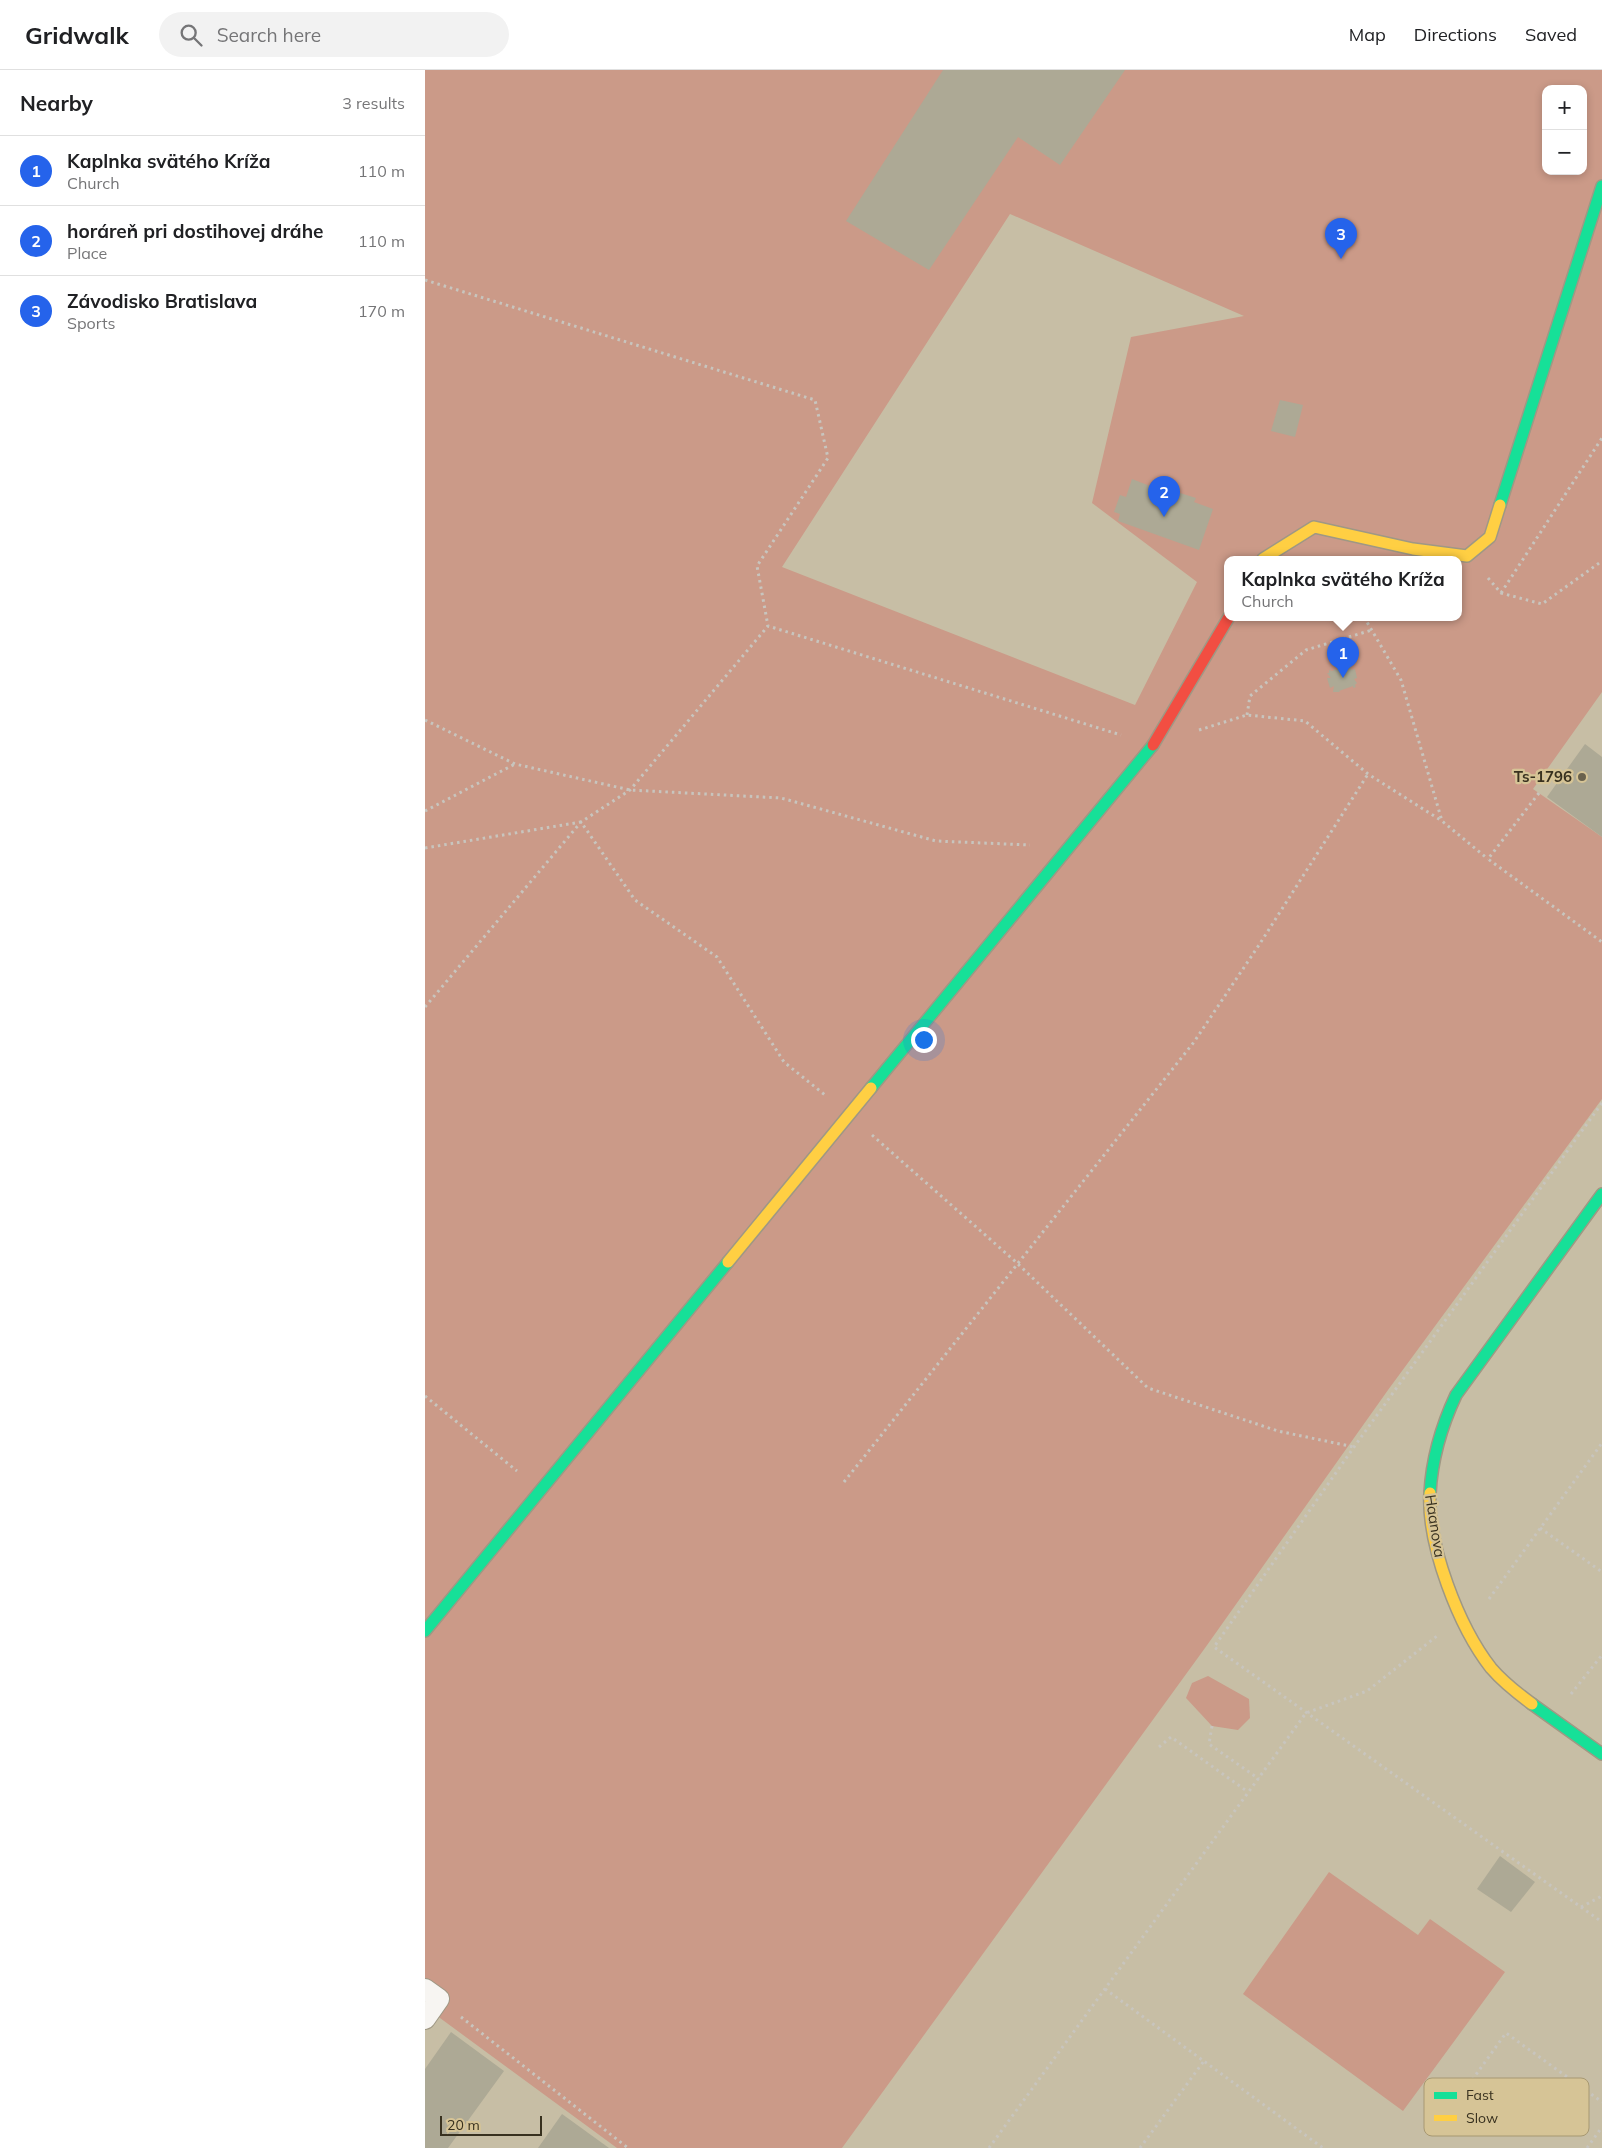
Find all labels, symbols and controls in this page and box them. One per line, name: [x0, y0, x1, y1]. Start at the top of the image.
search box: [159, 12, 509, 57]
text: Gridwalk: [25, 20, 129, 50]
icon: search: [177, 21, 205, 49]
text: Search here: [217, 23, 321, 47]
text: Map: [1349, 23, 1386, 46]
text: Directions: [1414, 23, 1497, 46]
text: Saved: [1525, 23, 1577, 46]
map controls: [1542, 85, 1587, 175]
button: +: [1542, 85, 1587, 130]
text: Nearby: [20, 90, 93, 116]
text: 3 results: [342, 93, 405, 113]
button: −: [1542, 130, 1587, 175]
text: Kaplnka svätého Kríža: [67, 149, 271, 173]
text: 1: [31, 161, 41, 181]
text: 110 m: [358, 161, 405, 181]
text: Church: [67, 173, 120, 193]
pin: 3: [1325, 218, 1357, 259]
text: horáreň pri dostihovej dráhe: [67, 219, 324, 243]
text: 2: [31, 231, 41, 251]
text: 110 m: [358, 231, 405, 251]
text: Place: [67, 243, 107, 263]
text: Závodisko Bratislava: [67, 289, 257, 313]
text: 3: [31, 301, 41, 321]
text: 170 m: [358, 301, 405, 321]
text: Sports: [67, 313, 115, 333]
pin: 2: [1148, 476, 1180, 517]
popup: [1224, 556, 1462, 621]
text: Kaplnka svätého Kríža: [1241, 567, 1445, 591]
text: Church: [1241, 591, 1294, 611]
pin: 1: [1327, 637, 1359, 678]
place label: Ts-1796: [1514, 767, 1572, 786]
marker: Ts-1796: [1576, 771, 1588, 783]
your location: [911, 1027, 937, 1053]
street label: Haanova: [1421, 1493, 1450, 1559]
legend: [1424, 2078, 1589, 2136]
text: Fast: [1466, 2086, 1494, 2104]
text: Slow: [1466, 2109, 1498, 2127]
scale bar: [440, 2113, 543, 2136]
text: 20 m: [447, 2116, 480, 2134]

